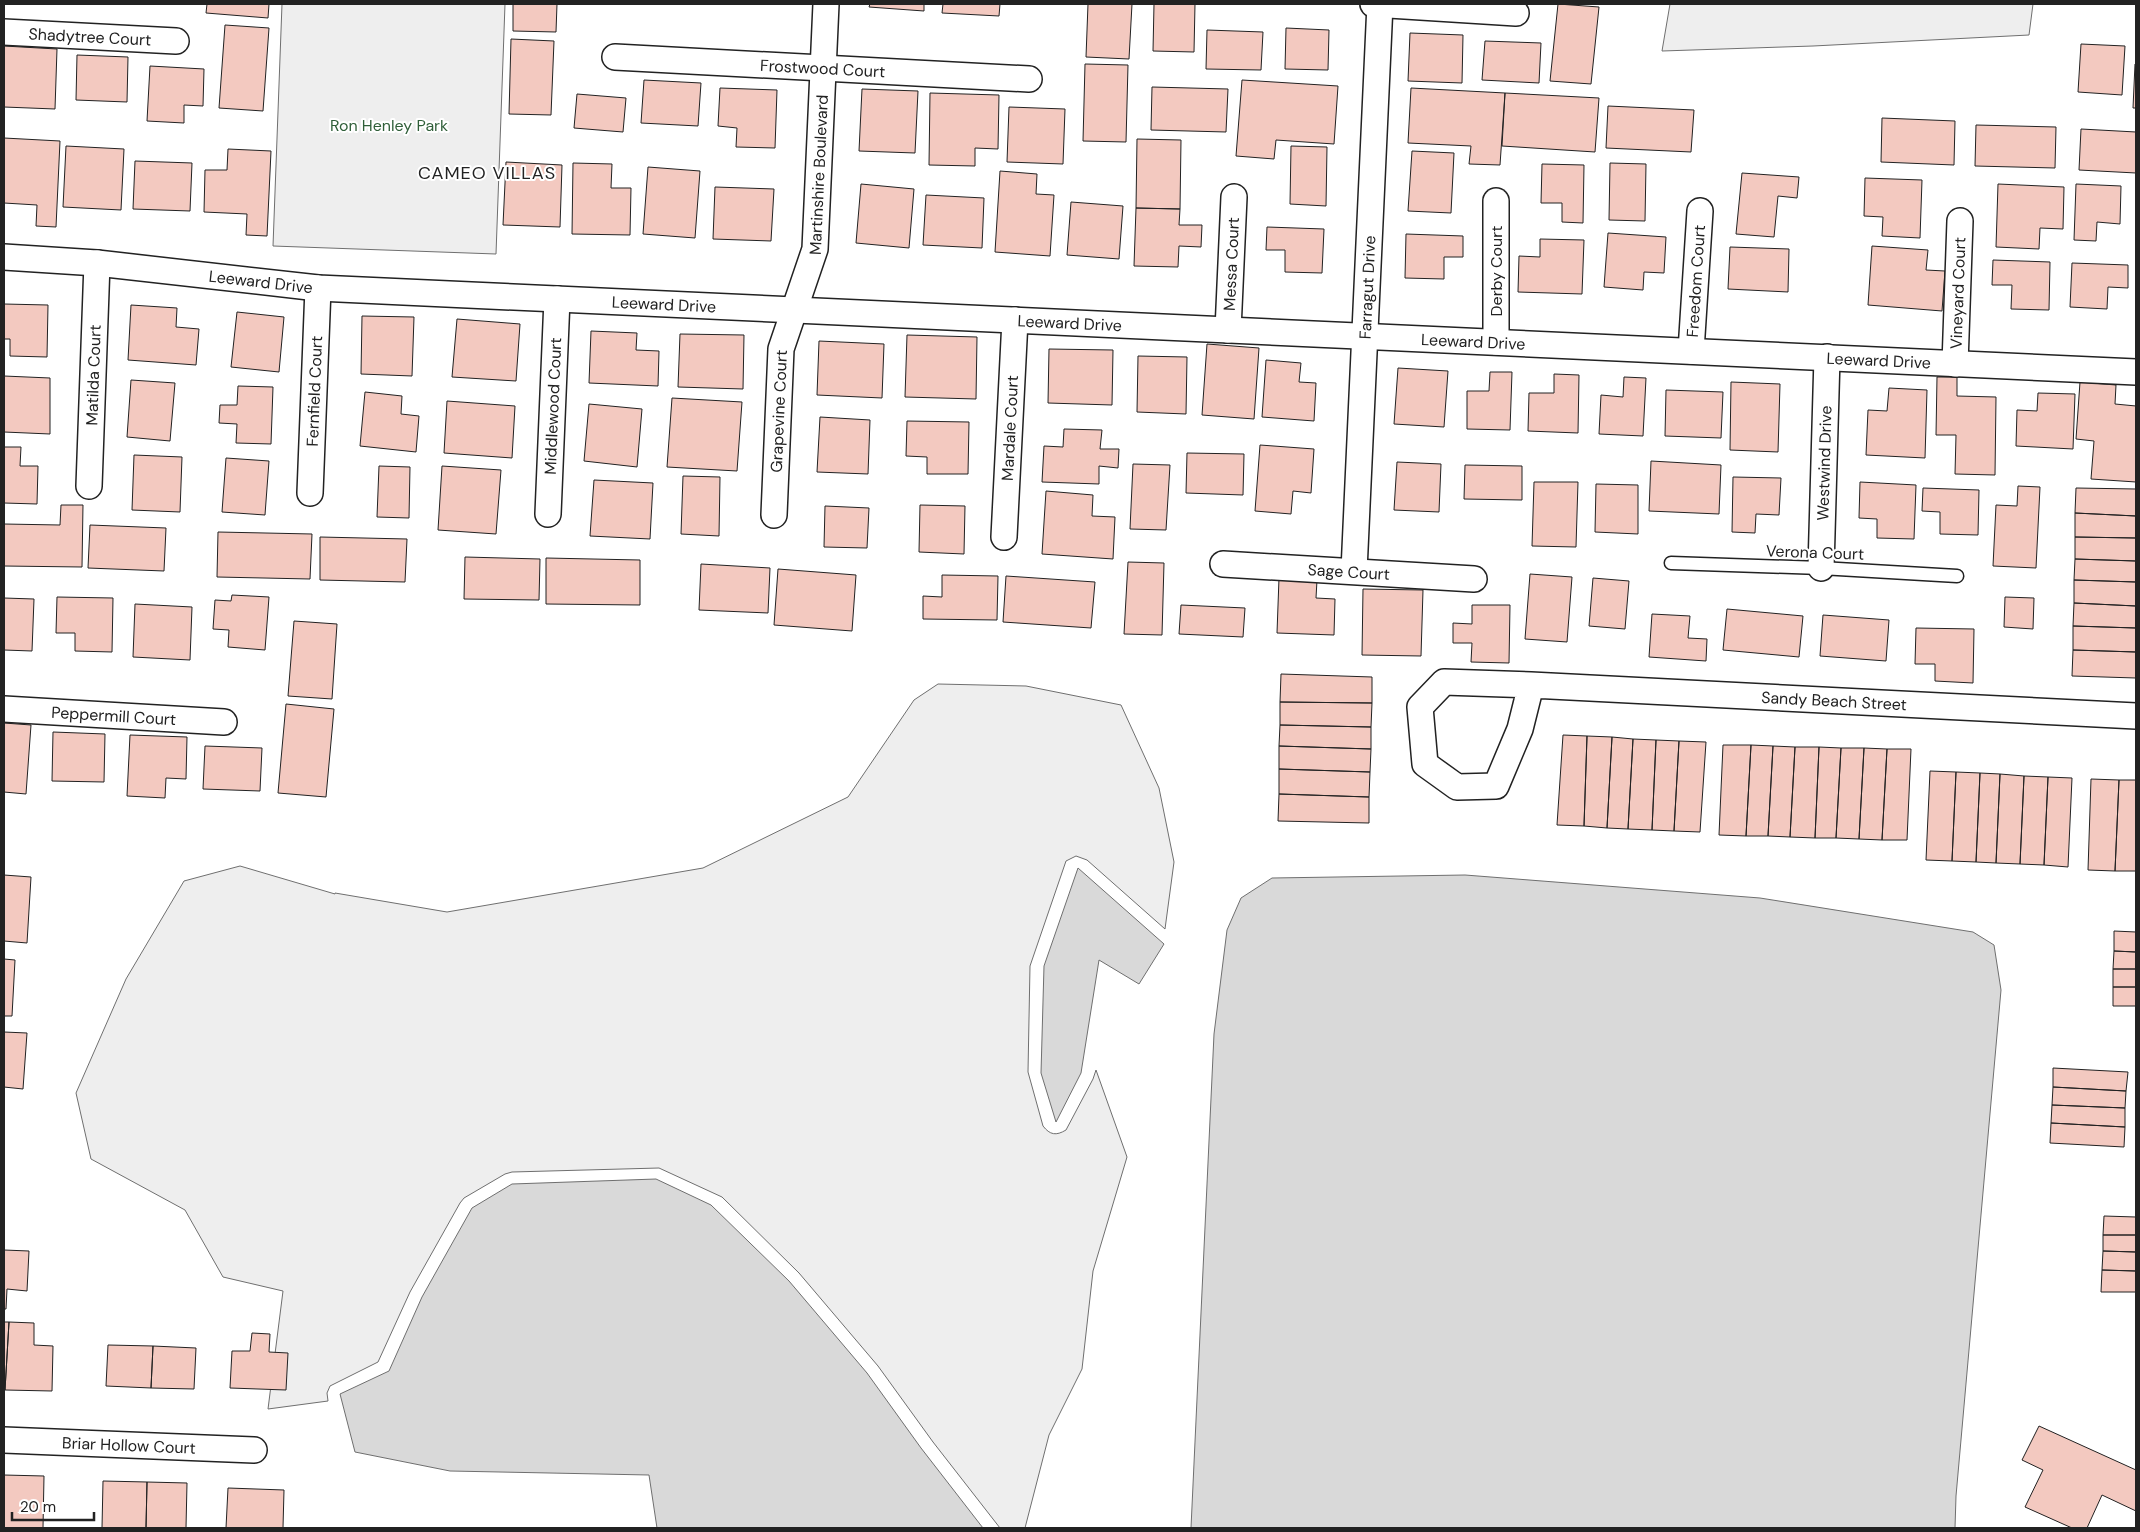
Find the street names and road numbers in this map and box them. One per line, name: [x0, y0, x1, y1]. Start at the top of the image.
street label: Shadytree Court: [28, 23, 152, 51]
street label: Frostwood Court: [760, 55, 886, 82]
street label: Martinshire Boulevard: [805, 94, 833, 256]
street label: Messa Court: [1219, 217, 1244, 312]
street label: Freedom Court: [1682, 224, 1710, 338]
street label: Derby Court: [1486, 226, 1507, 316]
street label: Farragut Drive: [1355, 235, 1380, 340]
street label: Vineyard Court: [1946, 237, 1970, 349]
street label: Leeward Drive: [208, 266, 314, 298]
street label: Leeward Drive: [611, 292, 717, 317]
street label: Leeward Drive: [1017, 310, 1122, 336]
street label: Matilda Court: [81, 324, 106, 426]
street label: Leeward Drive: [1420, 329, 1526, 355]
street label: Fernfield Court: [302, 335, 327, 447]
street label: Middlewood Court: [540, 337, 566, 475]
street label: Leeward Drive: [1826, 348, 1931, 374]
street label: Grapevine Court: [766, 349, 792, 473]
street label: Mardale Court: [997, 375, 1023, 482]
street label: Westwind Drive: [1812, 405, 1837, 521]
street label: Verona Court: [1765, 540, 1864, 565]
street label: Sage Court: [1307, 559, 1390, 585]
street label: Sandy Beach Street: [1761, 687, 1907, 715]
street label: Peppermill Court: [51, 702, 177, 730]
street label: Briar Hollow Court: [62, 1432, 196, 1459]

